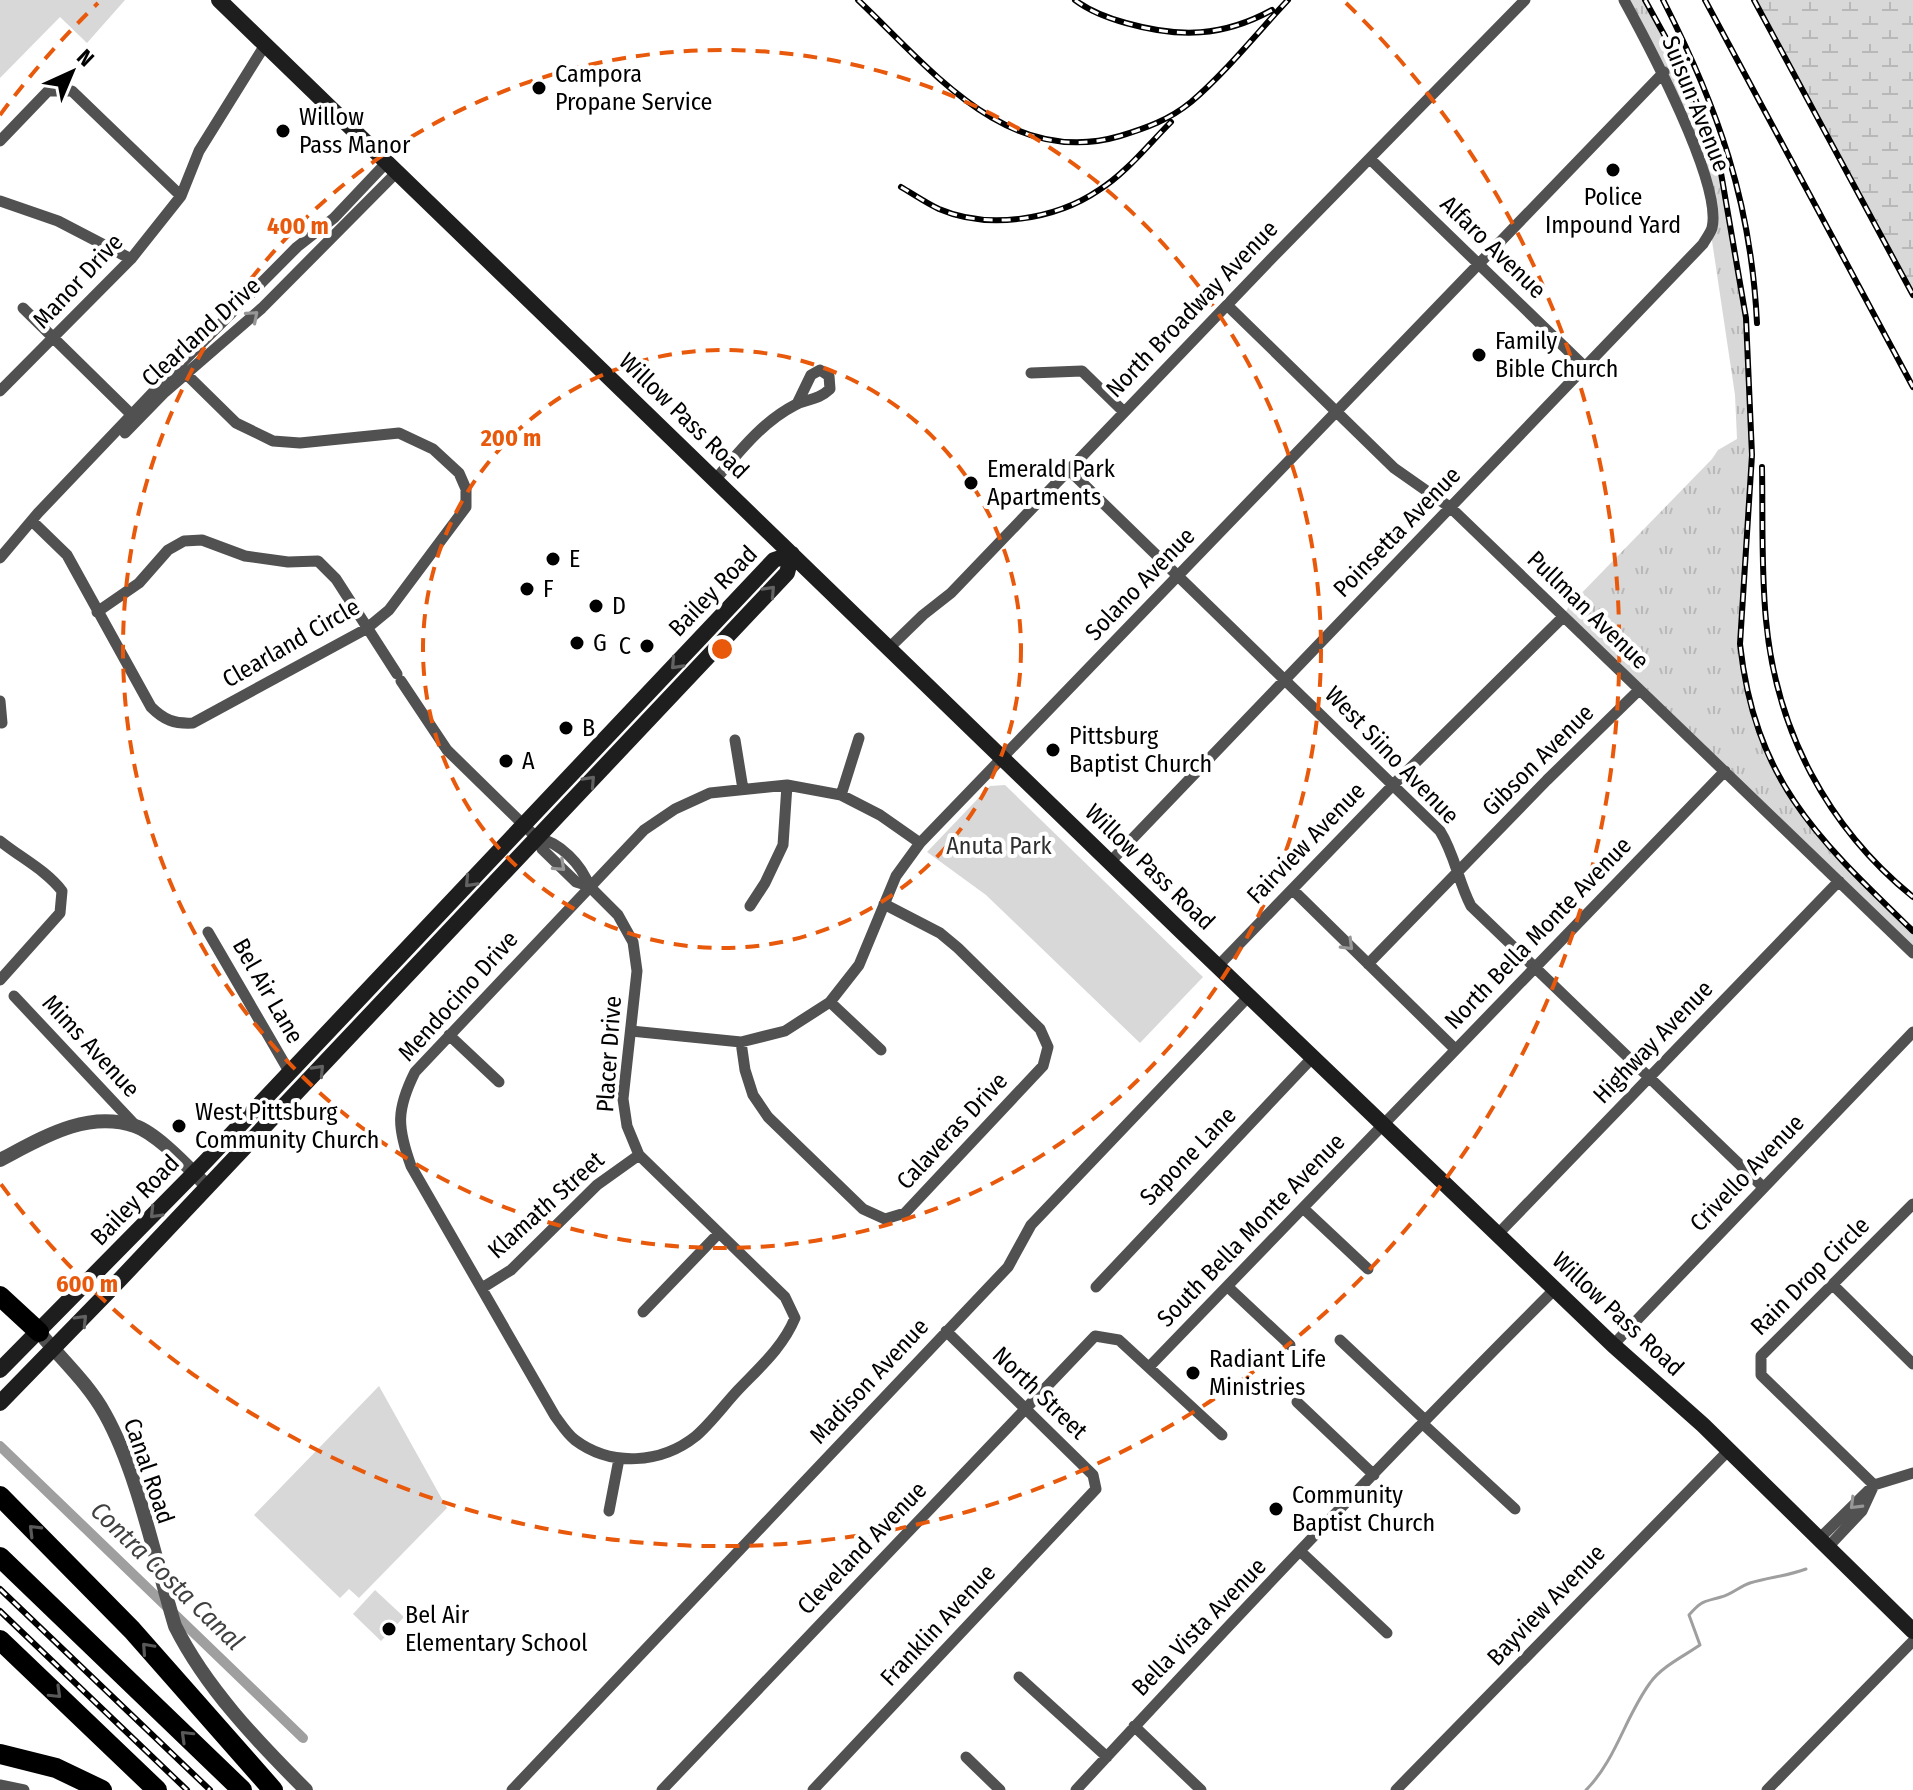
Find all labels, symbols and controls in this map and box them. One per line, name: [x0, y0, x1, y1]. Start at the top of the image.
north arrow: [32, 32, 112, 112]
street label: Suisun Avenue: [1656, 32, 1736, 176]
text: N: [71, 44, 100, 72]
place label: Campora Propane Service: [555, 60, 712, 116]
marker: Campora Propane Service: [530, 79, 548, 97]
place label: Willow Pass Manor: [299, 103, 411, 159]
marker: Willow Pass Manor: [274, 122, 292, 140]
marker: Police Impound Yard: [1604, 161, 1622, 179]
place label: Police Impound Yard: [1545, 183, 1681, 239]
street label: Alfaro Avenue: [1434, 190, 1552, 304]
text: 400 m: [267, 212, 329, 240]
street label: North Broadway Avenue: [1100, 215, 1284, 403]
street label: Manor Drive: [27, 228, 129, 334]
street label: Clearland Drive: [136, 271, 266, 393]
one-way arrow: [243, 311, 258, 326]
place label: Family Bible Church: [1495, 327, 1618, 383]
marker: Family Bible Church: [1470, 346, 1488, 364]
street label: Willow Pass Road: [613, 347, 755, 485]
text: 200 m: [480, 424, 541, 452]
place label: Emerald Park Apartments: [987, 455, 1116, 511]
street label: Poinsetta Avenue: [1328, 461, 1466, 603]
marker: Emerald Park Apartments: [962, 474, 980, 492]
street label: Solano Avenue: [1079, 522, 1201, 646]
street label: Bailey Road: [663, 540, 763, 642]
place label: E: [569, 545, 580, 573]
street label: Pullman Avenue: [1522, 545, 1654, 675]
marker: E: [544, 550, 562, 568]
place label: F: [543, 575, 554, 603]
marker: F: [518, 580, 536, 598]
one-way arrow: [760, 586, 775, 600]
place label: D: [612, 592, 626, 620]
street label: Clearland Circle: [218, 593, 364, 693]
marker: D: [587, 597, 605, 615]
place label: G: [593, 629, 607, 657]
place label: C: [619, 632, 631, 660]
marker: G: [568, 634, 586, 652]
centre of rings: [708, 635, 736, 663]
marker: C: [638, 637, 656, 655]
one-way arrow: [671, 654, 685, 669]
street label: West Siino Avenue: [1319, 680, 1465, 830]
street label: Gibson Avenue: [1477, 699, 1599, 821]
place label: B: [582, 714, 595, 742]
marker: B: [557, 719, 575, 737]
place label: Pittsburg Baptist Church: [1069, 722, 1212, 778]
marker: Pittsburg Baptist Church: [1044, 741, 1062, 759]
place label: A: [522, 747, 535, 775]
marker: A: [497, 752, 515, 770]
one-way arrow: [581, 775, 595, 790]
street label: Fairview Avenue: [1241, 777, 1371, 909]
street label: Willow Pass Road: [1079, 798, 1221, 936]
street label: North Bella Monte Avenue: [1439, 831, 1637, 1035]
park label: Anuta Park: [946, 832, 1053, 860]
one-way arrow: [550, 856, 565, 870]
one-way arrow: [465, 873, 480, 887]
street label: Mendocino Drive: [392, 925, 524, 1067]
street label: Bel Air Lane: [227, 934, 309, 1048]
one-way arrow: [1339, 936, 1353, 950]
street label: Highway Avenue: [1587, 975, 1719, 1109]
street label: Mims Avenue: [37, 989, 145, 1103]
street label: Placer Drive: [591, 995, 627, 1113]
one-way arrow: [309, 1064, 323, 1079]
street label: Calaveras Drive: [891, 1067, 1013, 1195]
place label: West Pittsburg Community Church: [195, 1098, 379, 1154]
street label: Sapone Lane: [1134, 1101, 1242, 1211]
street label: Crivello Avenue: [1684, 1109, 1810, 1237]
marker: West Pittsburg Community Church: [170, 1117, 188, 1135]
street label: South Bella Monte Avenue: [1151, 1128, 1351, 1332]
street label: Klamath Street: [482, 1146, 610, 1264]
street label: Bailey Road: [85, 1149, 185, 1251]
one-way arrow: [150, 1204, 165, 1218]
street label: Rain Drop Circle: [1745, 1211, 1875, 1341]
street label: Willow Pass Road: [1547, 1246, 1689, 1382]
text: 600 m: [56, 1270, 118, 1298]
street label: Madison Avenue: [804, 1313, 934, 1449]
one-way arrow: [73, 1315, 87, 1329]
street label: North Street: [987, 1341, 1093, 1445]
place label: Radiant Life Ministries: [1209, 1345, 1326, 1401]
marker: Radiant Life Ministries: [1184, 1364, 1202, 1382]
street label: Canal Road: [118, 1415, 180, 1527]
street label: Cleveland Avenue: [792, 1476, 932, 1620]
place label: Community Baptist Church: [1292, 1481, 1435, 1537]
water label: Contra Costa Canal: [84, 1495, 250, 1657]
one-way arrow: [1850, 1495, 1864, 1509]
marker: Community Baptist Church: [1267, 1500, 1285, 1518]
one-way arrow: [29, 1525, 43, 1539]
street label: Bayview Avenue: [1481, 1539, 1611, 1671]
street label: Bella Vista Avenue: [1126, 1552, 1272, 1702]
street label: Franklin Avenue: [875, 1559, 1001, 1691]
place label: Bel Air Elementary School: [405, 1601, 588, 1657]
marker: Bel Air Elementary School: [380, 1620, 398, 1638]
one-way arrow: [143, 1642, 157, 1657]
one-way arrow: [47, 1684, 61, 1699]
one-way arrow: [181, 1731, 195, 1745]

